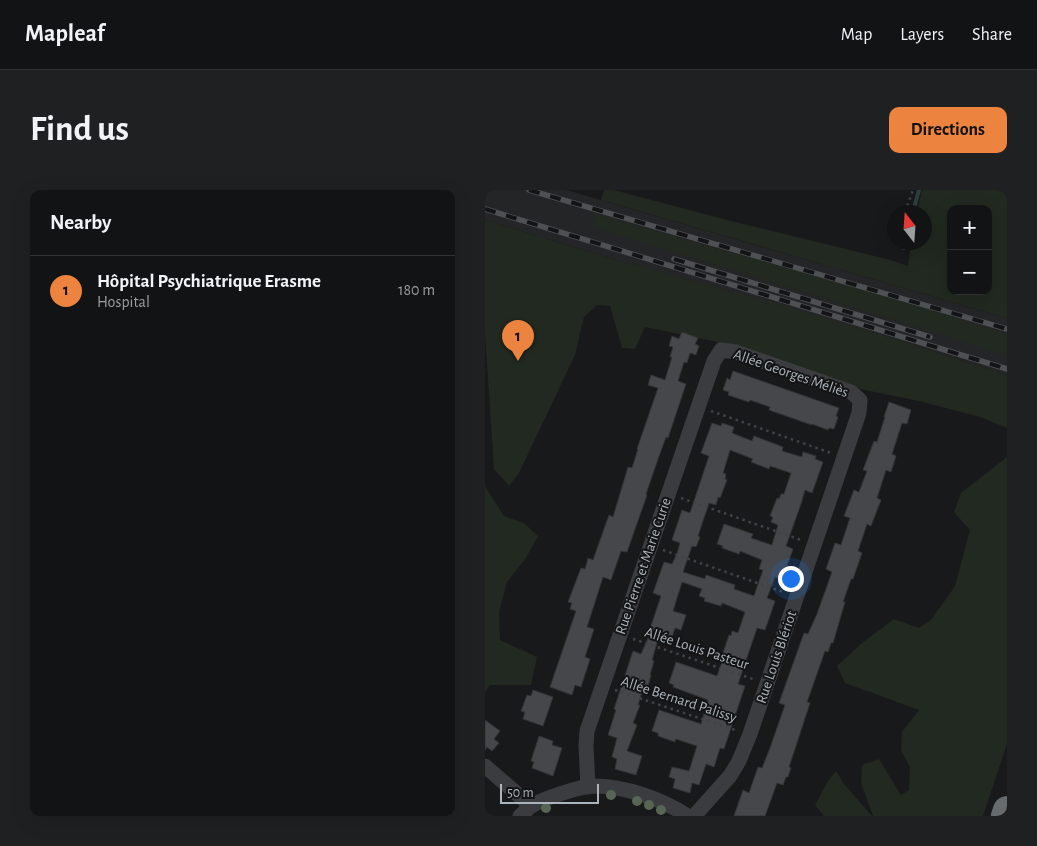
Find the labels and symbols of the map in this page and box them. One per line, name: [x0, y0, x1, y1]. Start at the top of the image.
north arrow: [887, 205, 932, 250]
pin: 1: [502, 320, 534, 361]
street label: Allée Georges Méliès: [731, 347, 850, 400]
street label: Rue Pierre et Marie Curie: [613, 496, 674, 636]
your location: [778, 566, 804, 592]
street label: Rue Louis Blériot: [754, 609, 799, 705]
street label: Allée Louis Pasteur: [643, 625, 751, 672]
street label: Allée Bernard Palissy: [619, 674, 739, 725]
scale bar: [500, 781, 599, 804]

